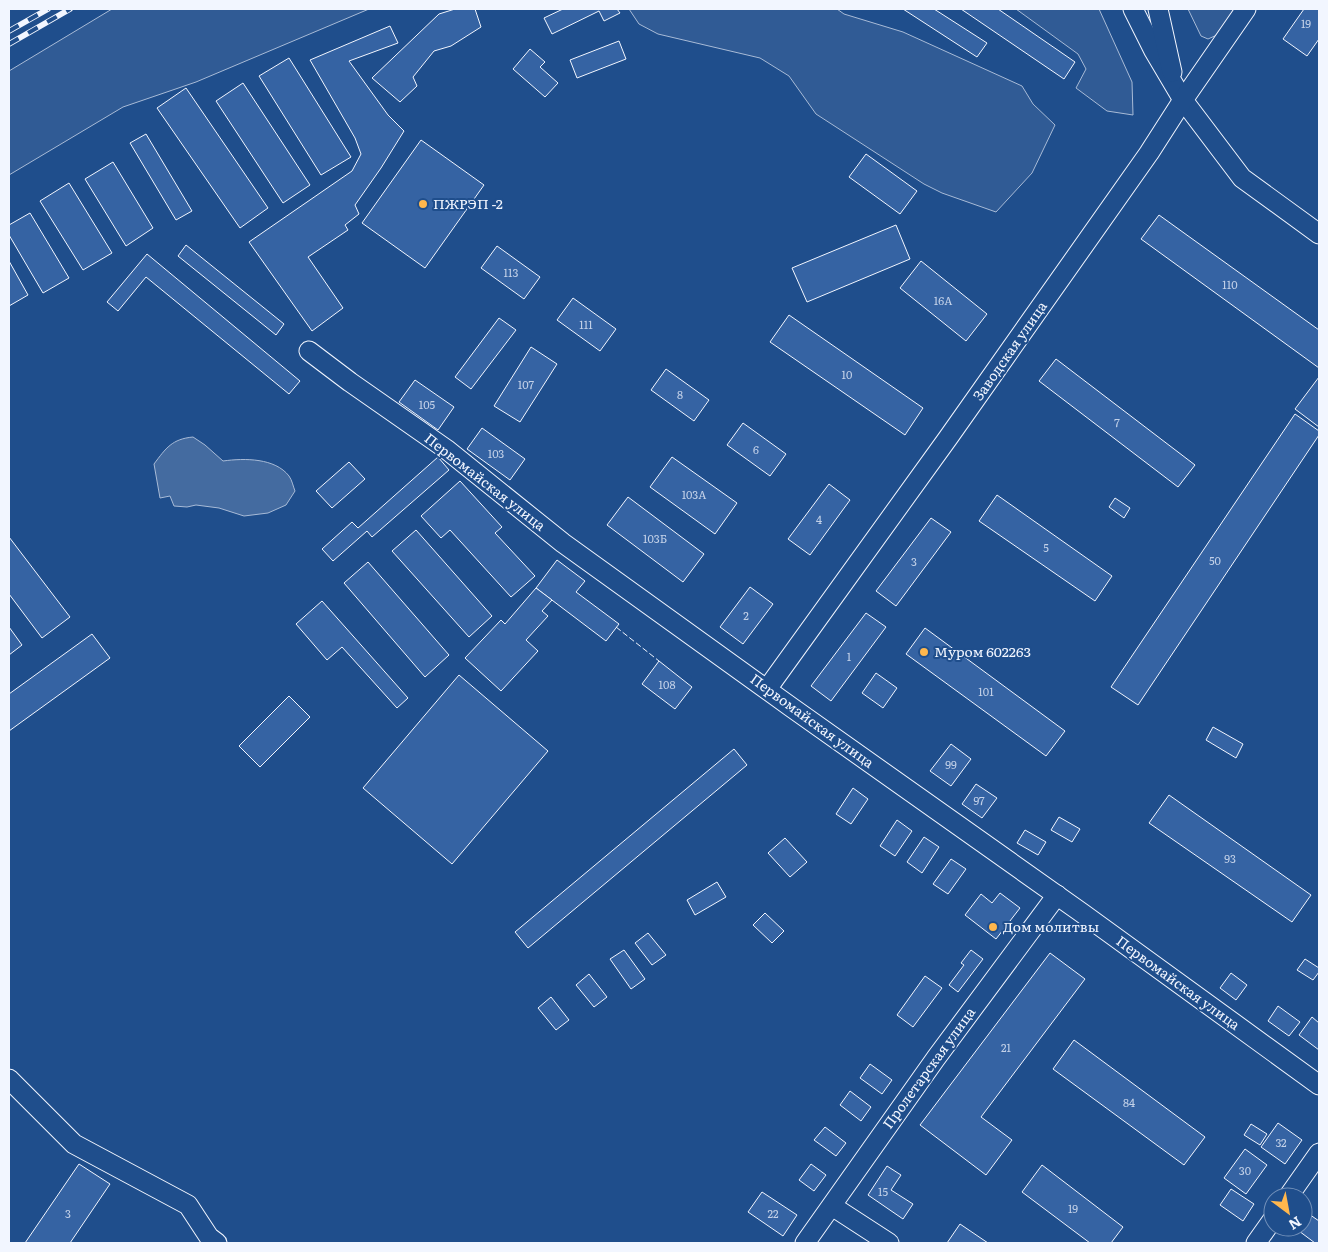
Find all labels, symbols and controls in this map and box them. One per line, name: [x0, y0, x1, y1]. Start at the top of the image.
house number: 19: [1301, 15, 1311, 31]
place label: ПЖРЭП -2: [433, 193, 503, 213]
marker: ПЖРЭП -2: [417, 198, 429, 210]
house number: 113: [504, 264, 518, 280]
house number: 110: [1222, 276, 1238, 292]
house number: 16А: [934, 292, 952, 308]
street label: Заводская улица: [967, 296, 1051, 404]
house number: 111: [579, 316, 593, 332]
house number: 10: [842, 366, 852, 382]
house number: 107: [518, 376, 535, 392]
house number: 8: [677, 386, 683, 402]
house number: 105: [419, 396, 436, 412]
house number: 7: [1114, 414, 1120, 430]
street label: Первомайская улица: [421, 428, 551, 535]
house number: 6: [753, 441, 759, 457]
house number: 103: [488, 445, 504, 461]
house number: 103А: [682, 486, 706, 502]
house number: 4: [816, 511, 822, 527]
house number: 103Б: [643, 530, 667, 546]
house number: 5: [1043, 539, 1049, 555]
house number: 50: [1209, 552, 1221, 568]
house number: 3: [911, 553, 917, 569]
house number: 2: [743, 607, 749, 623]
place label: Муром 602263: [934, 641, 1031, 661]
marker: Муром 602263: [918, 646, 930, 658]
house number: 1: [847, 648, 852, 664]
street label: Первомайская улица: [747, 668, 879, 772]
house number: 108: [659, 676, 675, 692]
house number: 101: [978, 683, 994, 699]
house number: 99: [945, 756, 957, 772]
house number: 97: [973, 792, 985, 808]
house number: 93: [1224, 850, 1236, 866]
place label: Дом молитвы: [1003, 916, 1099, 936]
marker: Дом молитвы: [987, 921, 999, 933]
street label: Первомайская улица: [1113, 930, 1245, 1034]
street label: Пролетарская улица: [877, 1002, 979, 1132]
house number: 21: [1001, 1039, 1012, 1055]
house number: 84: [1123, 1094, 1135, 1110]
house number: 32: [1275, 1134, 1287, 1150]
house number: 30: [1239, 1162, 1251, 1178]
house number: 15: [878, 1183, 888, 1199]
north arrow: [1263, 1187, 1313, 1237]
house number: 19: [1068, 1200, 1078, 1216]
house number: 3: [65, 1205, 71, 1221]
house number: 22: [767, 1205, 779, 1221]
text: N: [1285, 1212, 1306, 1236]

